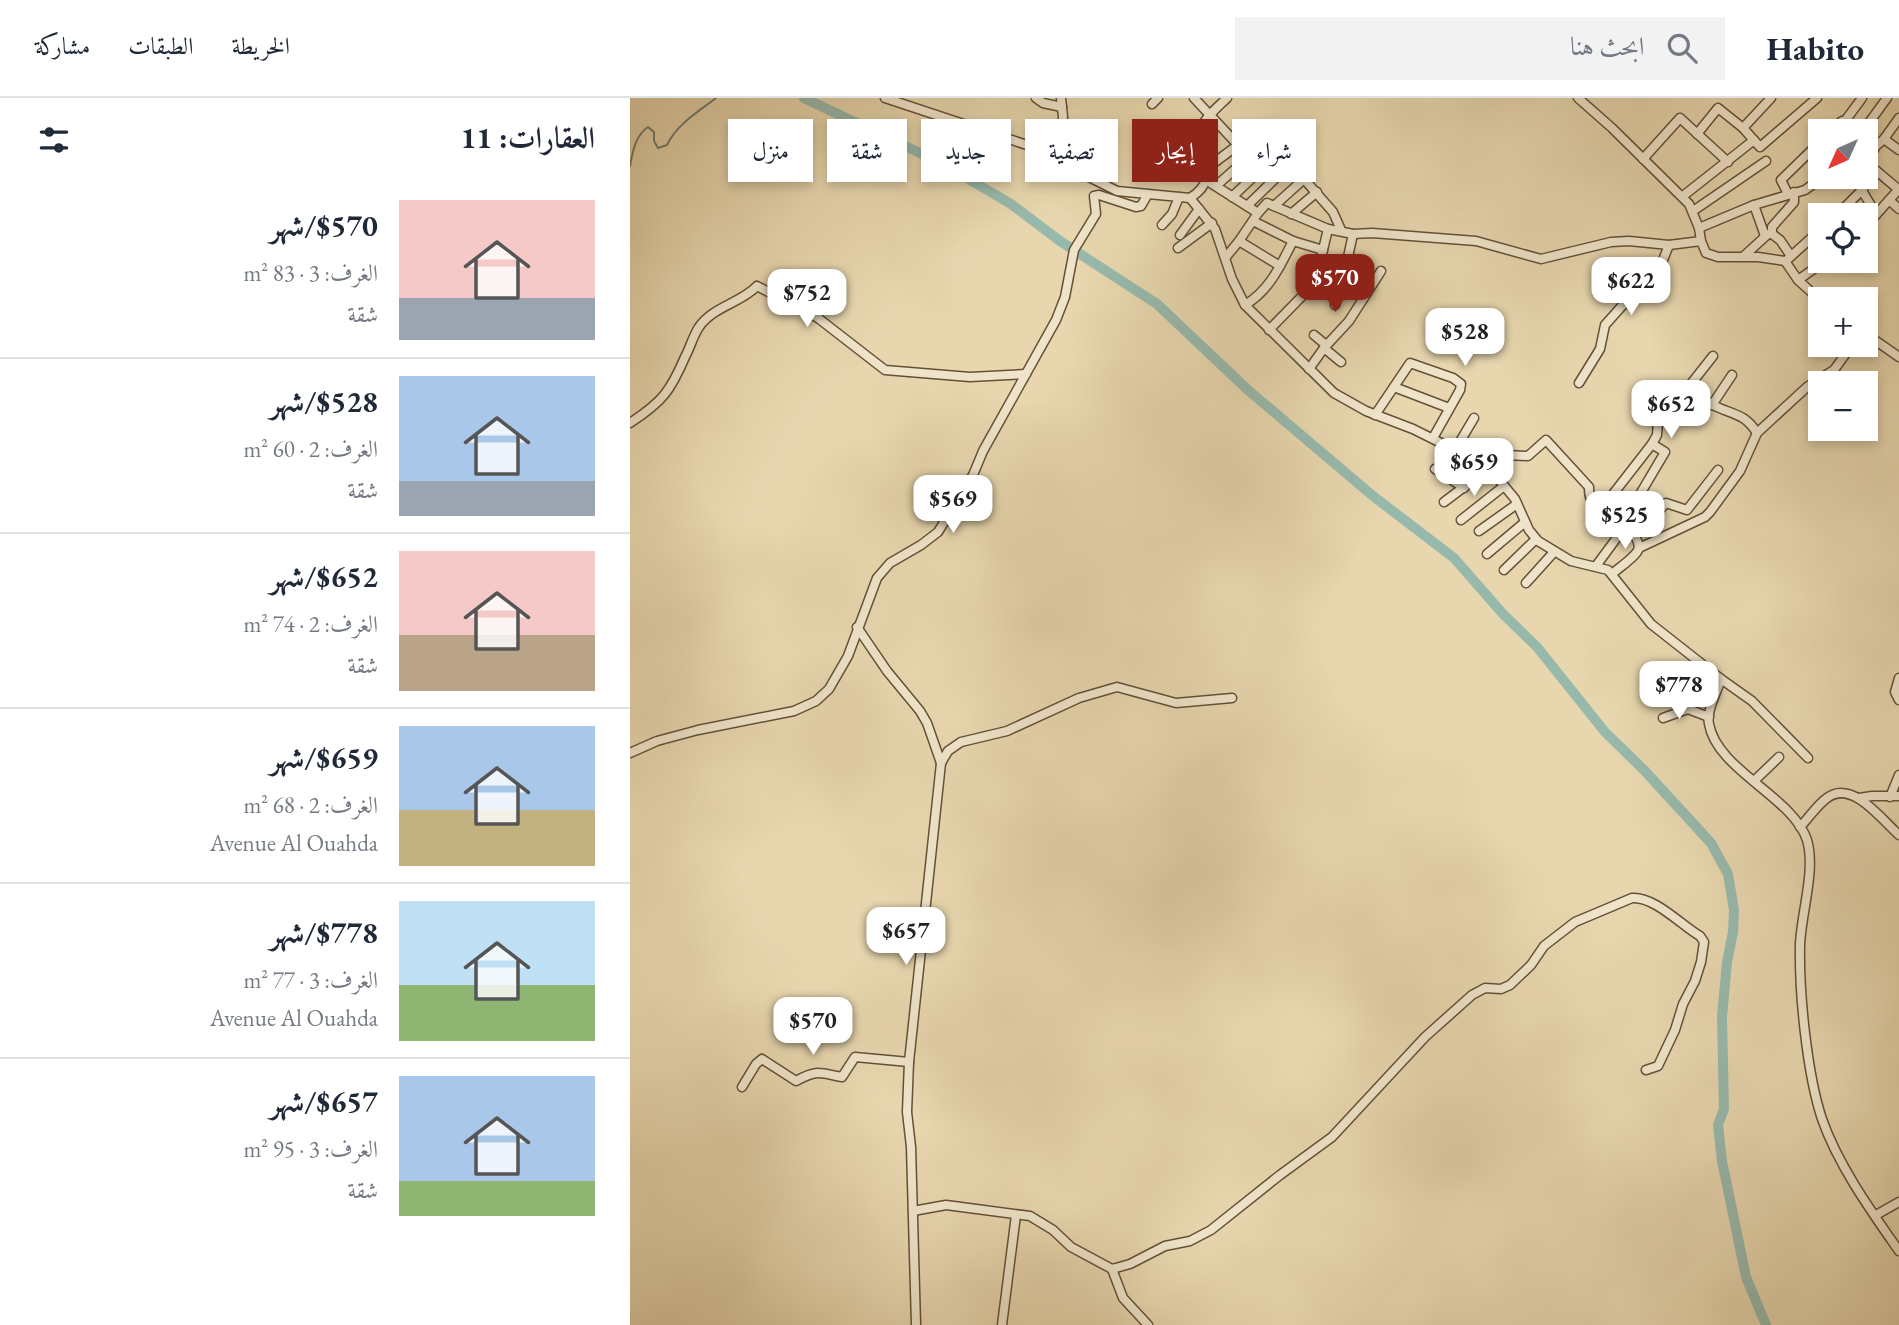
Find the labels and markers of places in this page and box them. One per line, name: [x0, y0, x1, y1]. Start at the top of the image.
pin: $570: [1294, 254, 1376, 314]
pin: $622: [1590, 258, 1672, 317]
pin: $752: [766, 270, 848, 329]
pin: $528: [1424, 308, 1506, 368]
pin: $652: [1630, 380, 1712, 440]
pin: $659: [1433, 438, 1515, 498]
pin: $569: [912, 476, 994, 535]
pin: $525: [1584, 491, 1666, 551]
pin: $778: [1638, 662, 1720, 721]
pin: $657: [865, 908, 947, 967]
pin: $570: [772, 998, 854, 1057]

